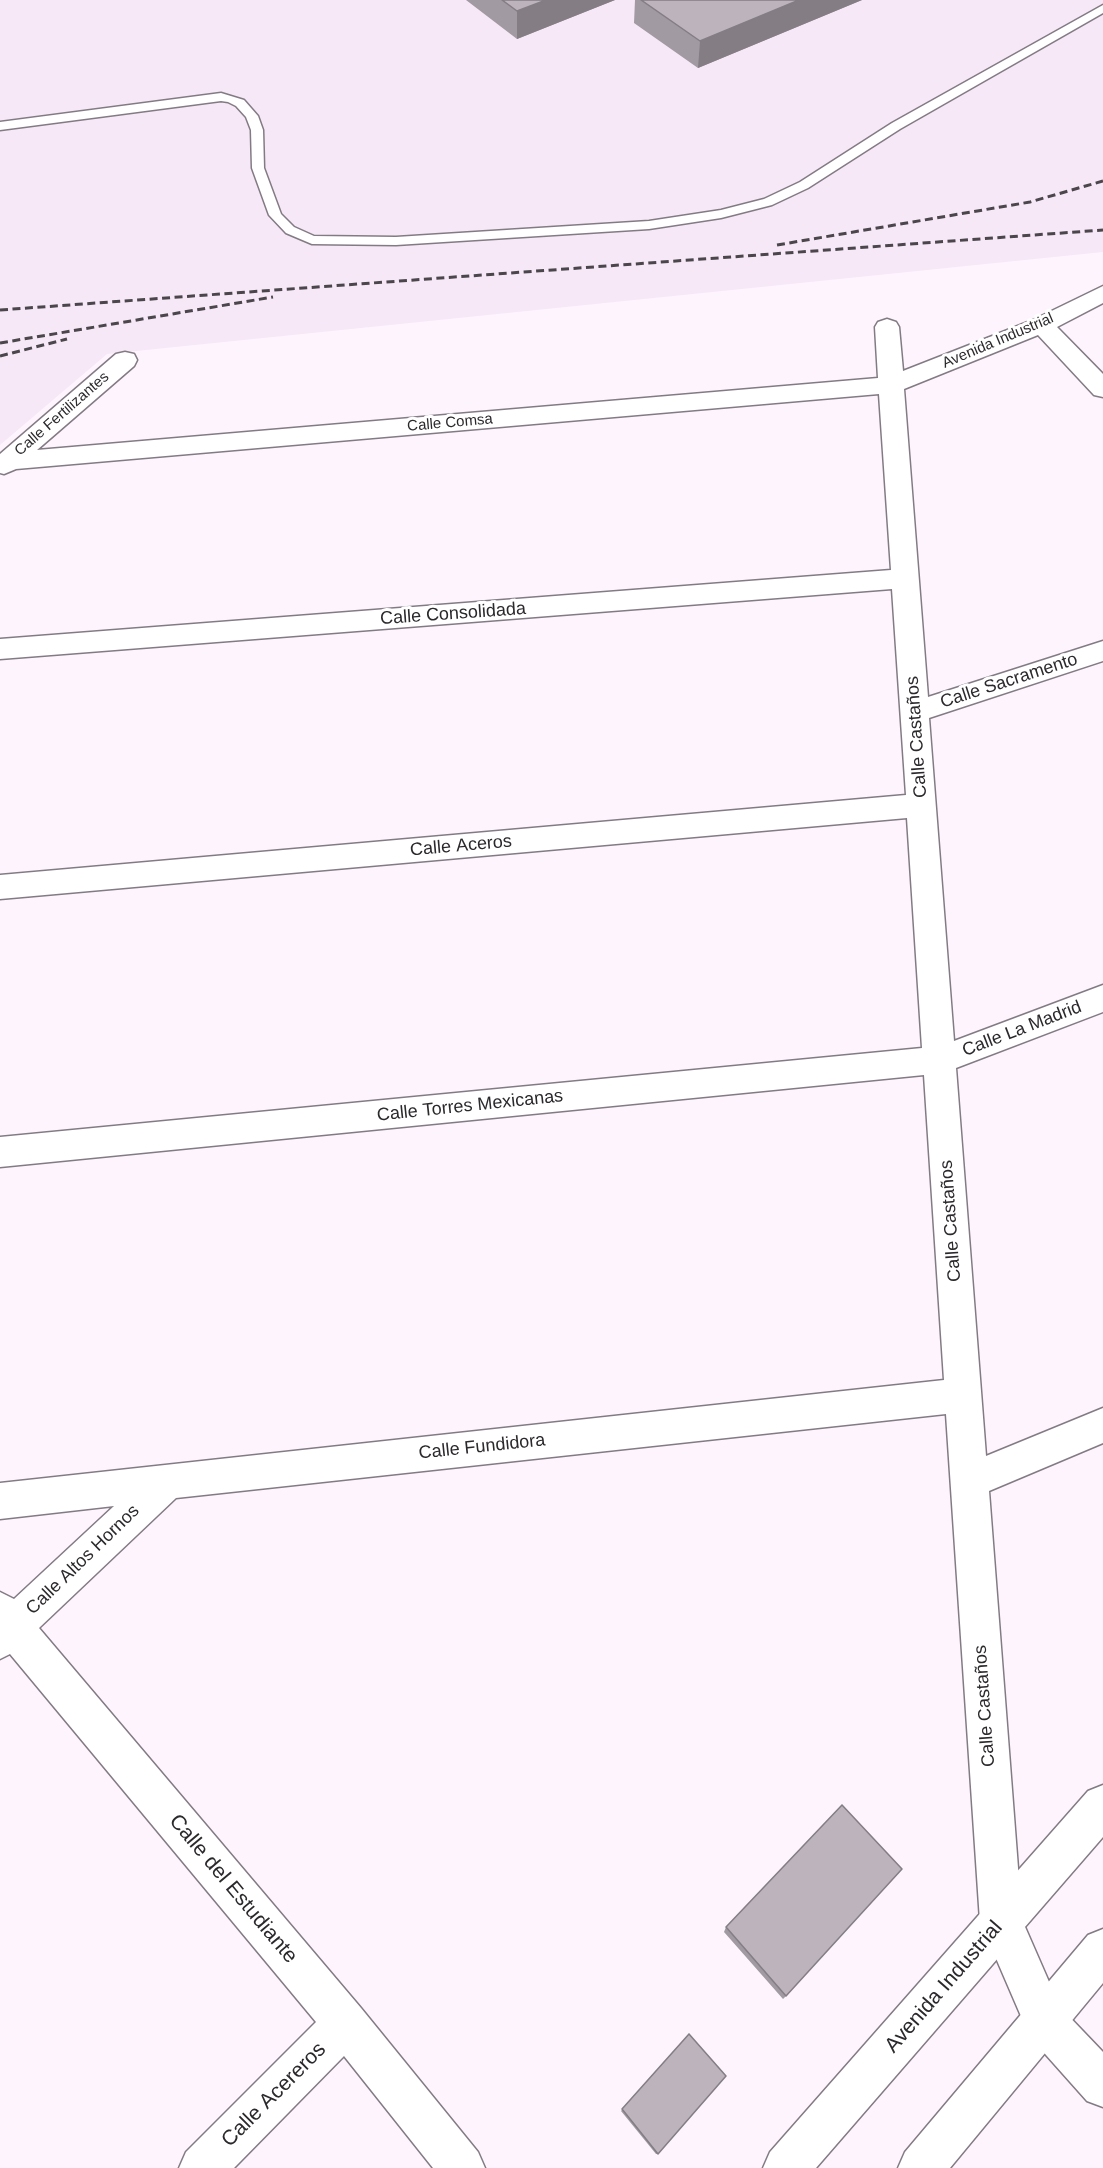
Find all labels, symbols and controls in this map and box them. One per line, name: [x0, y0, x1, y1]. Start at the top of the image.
street label: Avenida Industrial: [940, 309, 1056, 373]
street label: Calle Fertilizantes: [11, 368, 113, 460]
street label: Calle Comsa: [406, 410, 494, 436]
street label: Calle Consolidada: [379, 598, 527, 630]
street label: Calle Sacramento: [938, 649, 1080, 713]
street label: Calle Castaños: [902, 675, 932, 799]
street label: Calle Aceros: [409, 831, 513, 861]
street label: Calle La Madrid: [959, 996, 1085, 1062]
street label: Calle Torres Mexicanas: [376, 1085, 564, 1127]
street label: Calle Castaños: [936, 1159, 966, 1283]
street label: Calle Fundidora: [418, 1430, 546, 1464]
street label: Calle Altos Hornos: [22, 1500, 144, 1620]
street label: Calle Castaños: [970, 1644, 1000, 1768]
street label: Calle del Estudiante: [163, 1809, 303, 1969]
street label: Avenida Industrial: [880, 1916, 1008, 2058]
street label: Calle Acereros: [216, 2037, 332, 2153]

